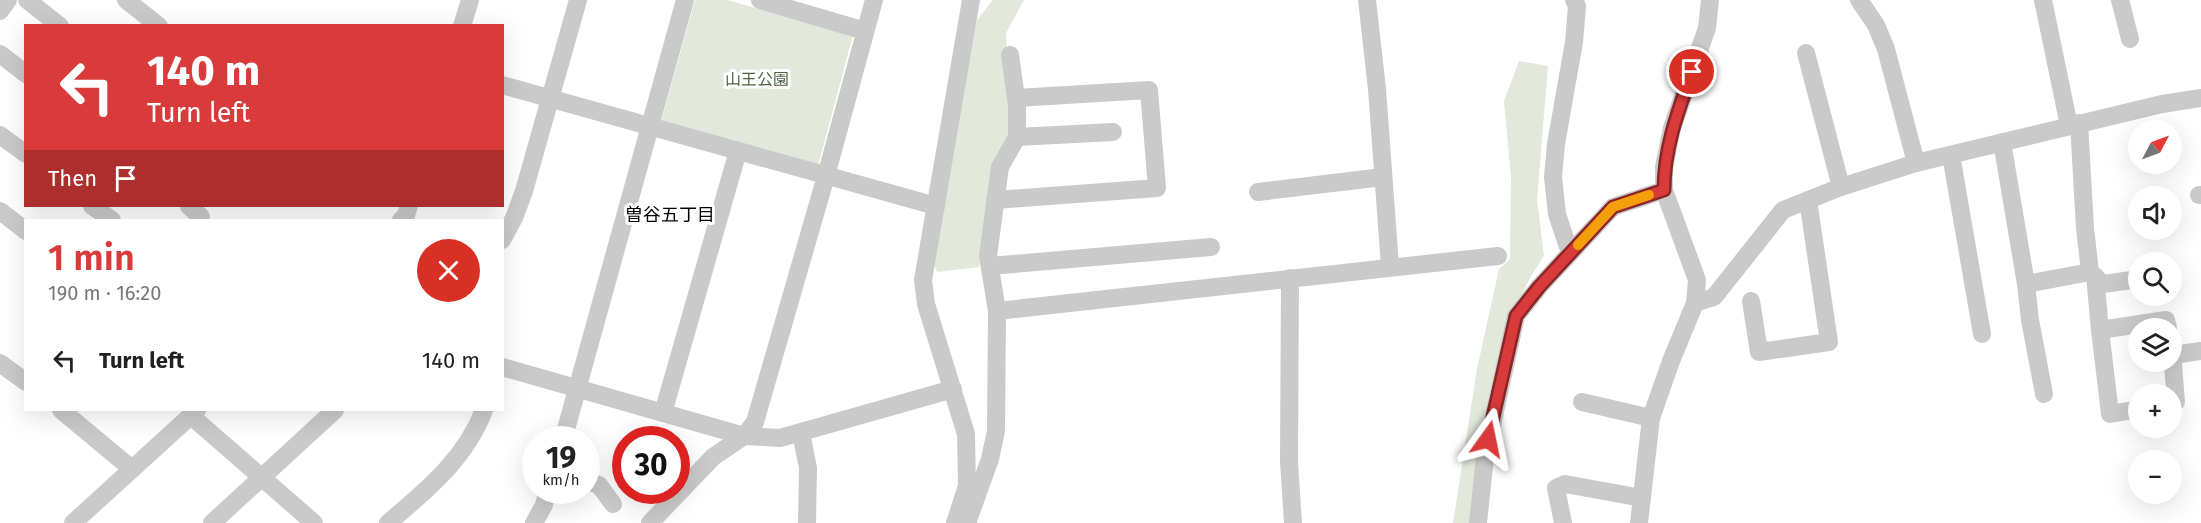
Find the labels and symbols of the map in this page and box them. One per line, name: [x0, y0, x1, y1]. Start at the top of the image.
pin: [1666, 46, 1717, 97]
park label: 山王公園: [725, 70, 789, 89]
north arrow: [2128, 120, 2182, 174]
district label: 曽谷五丁目: [625, 204, 715, 226]
position arrow: [1456, 407, 1520, 471]
speed limit sign: 30: [612, 426, 690, 504]

